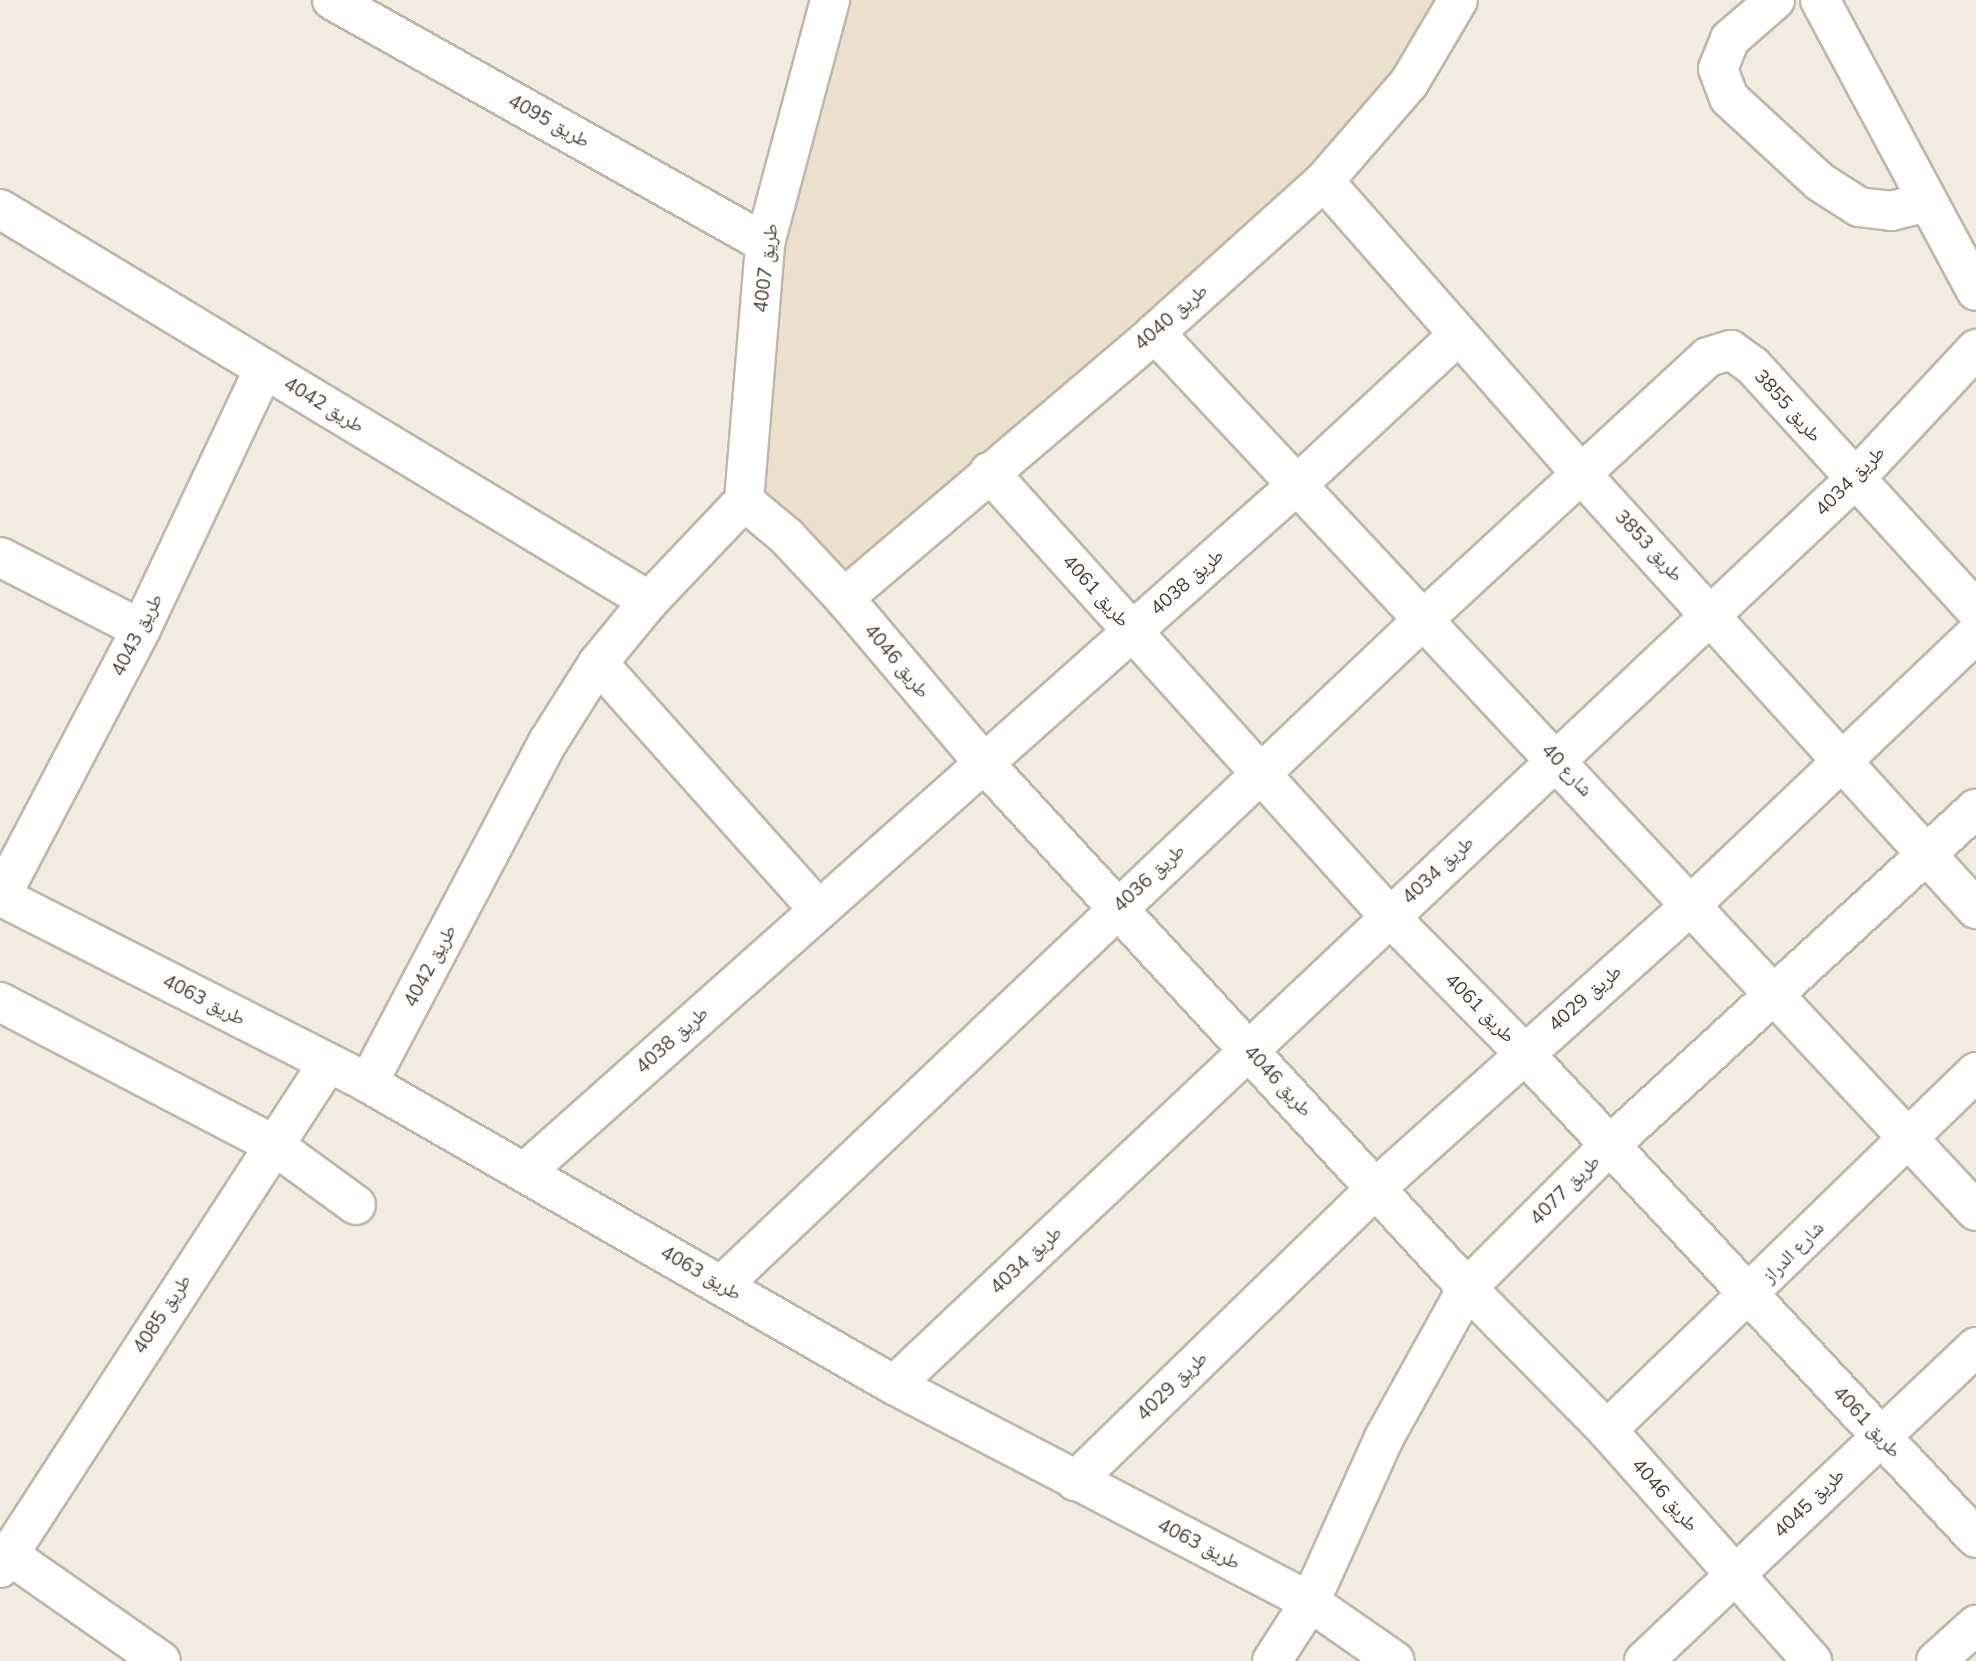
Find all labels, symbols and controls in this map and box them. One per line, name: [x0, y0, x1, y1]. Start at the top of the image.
street label: طريق 4095: [504, 89, 594, 153]
street label: طريق 4007: [749, 222, 783, 314]
street label: طريق 4040: [1130, 279, 1212, 355]
street label: طريق 3855: [1750, 365, 1826, 447]
street label: طريق 4042: [280, 372, 368, 438]
street label: طريق 4034: [1810, 441, 1890, 521]
street label: طريق 3853: [1610, 506, 1688, 586]
street label: طريق 4038: [1146, 544, 1228, 620]
street label: طريق 4061: [1058, 550, 1134, 632]
street label: طريق 4043: [107, 590, 167, 680]
street label: طريق 4046: [860, 619, 934, 703]
street label: شارع 40: [1537, 739, 1597, 801]
street label: طريق 4034: [1398, 831, 1478, 909]
street label: طريق 4036: [1109, 839, 1189, 917]
street label: طريق 4042: [399, 921, 461, 1011]
street label: طريق 4029: [1544, 960, 1626, 1036]
street label: طريق 4061: [1440, 968, 1520, 1048]
street label: طريق 4063: [159, 970, 249, 1030]
street label: طريق 4038: [631, 1002, 713, 1078]
street label: طريق 4046: [1239, 1041, 1317, 1121]
street label: طريق 4077: [1525, 1150, 1605, 1230]
street label: شارع الدراز: [1757, 1216, 1829, 1288]
street label: طريق 4034: [986, 1221, 1066, 1299]
street label: طريق 4063: [657, 1241, 745, 1305]
street label: طريق 4085: [128, 1270, 196, 1358]
street label: طريق 4029: [1132, 1347, 1212, 1425]
street label: طريق 4061: [1828, 1382, 1906, 1462]
street label: طريق 4046: [1627, 1454, 1703, 1536]
street label: طريق 4045: [1769, 1464, 1849, 1542]
street label: طريق 4063: [1154, 1514, 1244, 1574]

